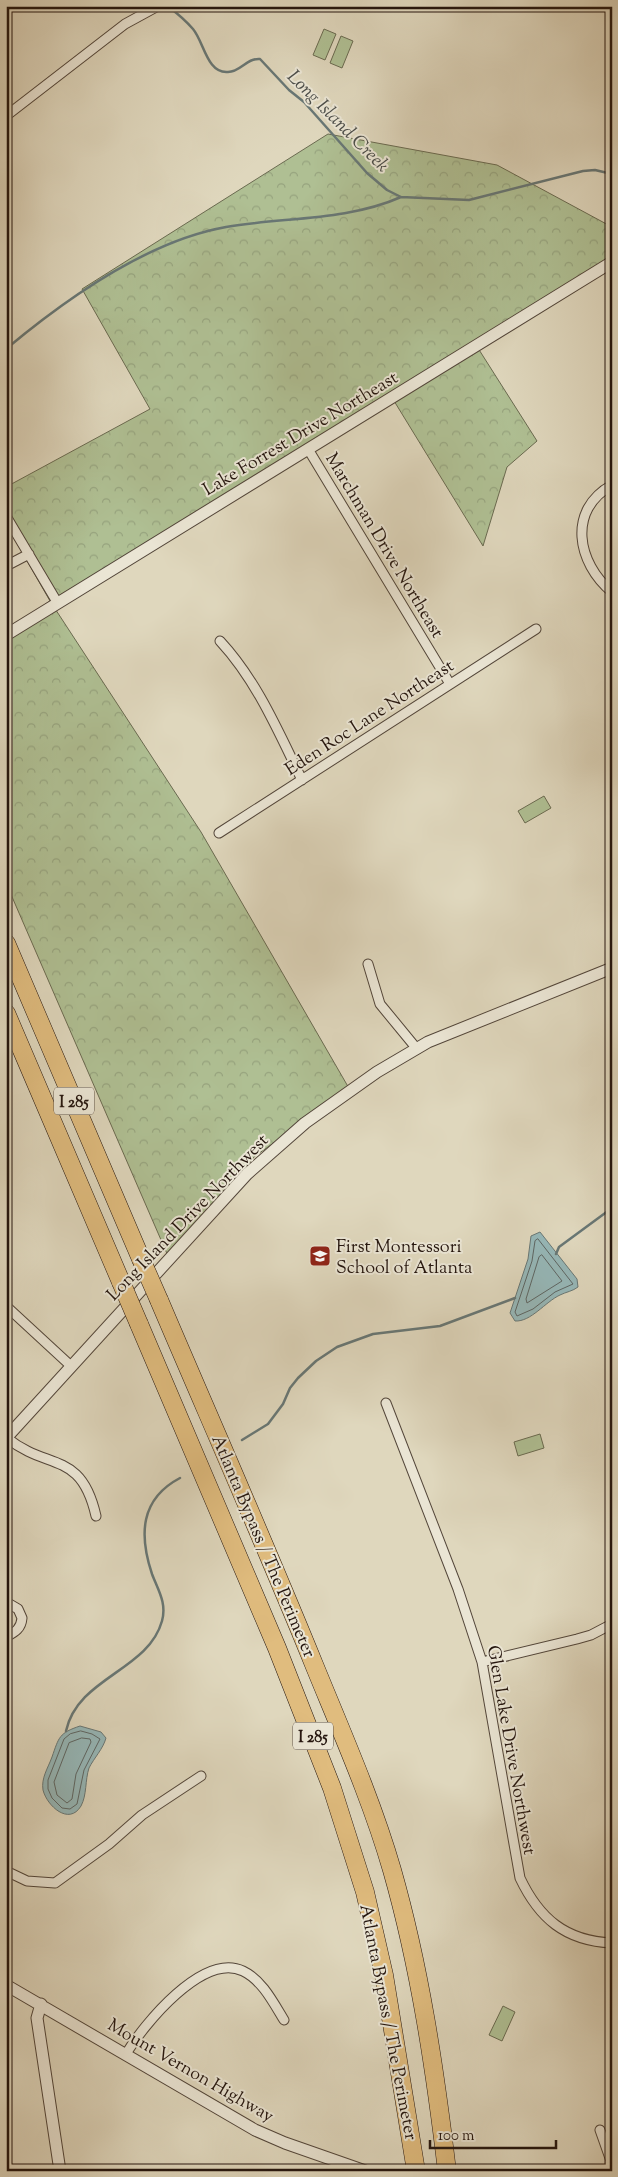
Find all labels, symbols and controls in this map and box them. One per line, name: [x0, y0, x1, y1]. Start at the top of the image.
water label: Long Island Creek: [280, 64, 395, 179]
street label: Lake Forrest Drive Northeast: [198, 366, 404, 503]
street label: Marchman Drive Northeast: [318, 449, 449, 644]
street label: Eden Roc Lane Northeast: [280, 654, 460, 783]
road number: I 285: [54, 1088, 94, 1114]
street label: Long Island Drive Northwest: [101, 1129, 275, 1308]
place label: First Montessori School of Atlanta: [336, 1235, 472, 1282]
school or university icon: First Montessori School of Atlanta: [308, 1244, 332, 1268]
street label: Atlanta Bypass / The Perimeter: [203, 1431, 321, 1662]
street label: Glen Lake Drive Northwest: [479, 1644, 541, 1857]
road number: I 285: [293, 1722, 333, 1750]
street label: Atlanta Bypass / The Perimeter: [351, 1902, 423, 2143]
street label: Mount Vernon Highway: [102, 2013, 278, 2130]
scale bar: [430, 2117, 557, 2149]
text: 100 m: [438, 2126, 475, 2147]

